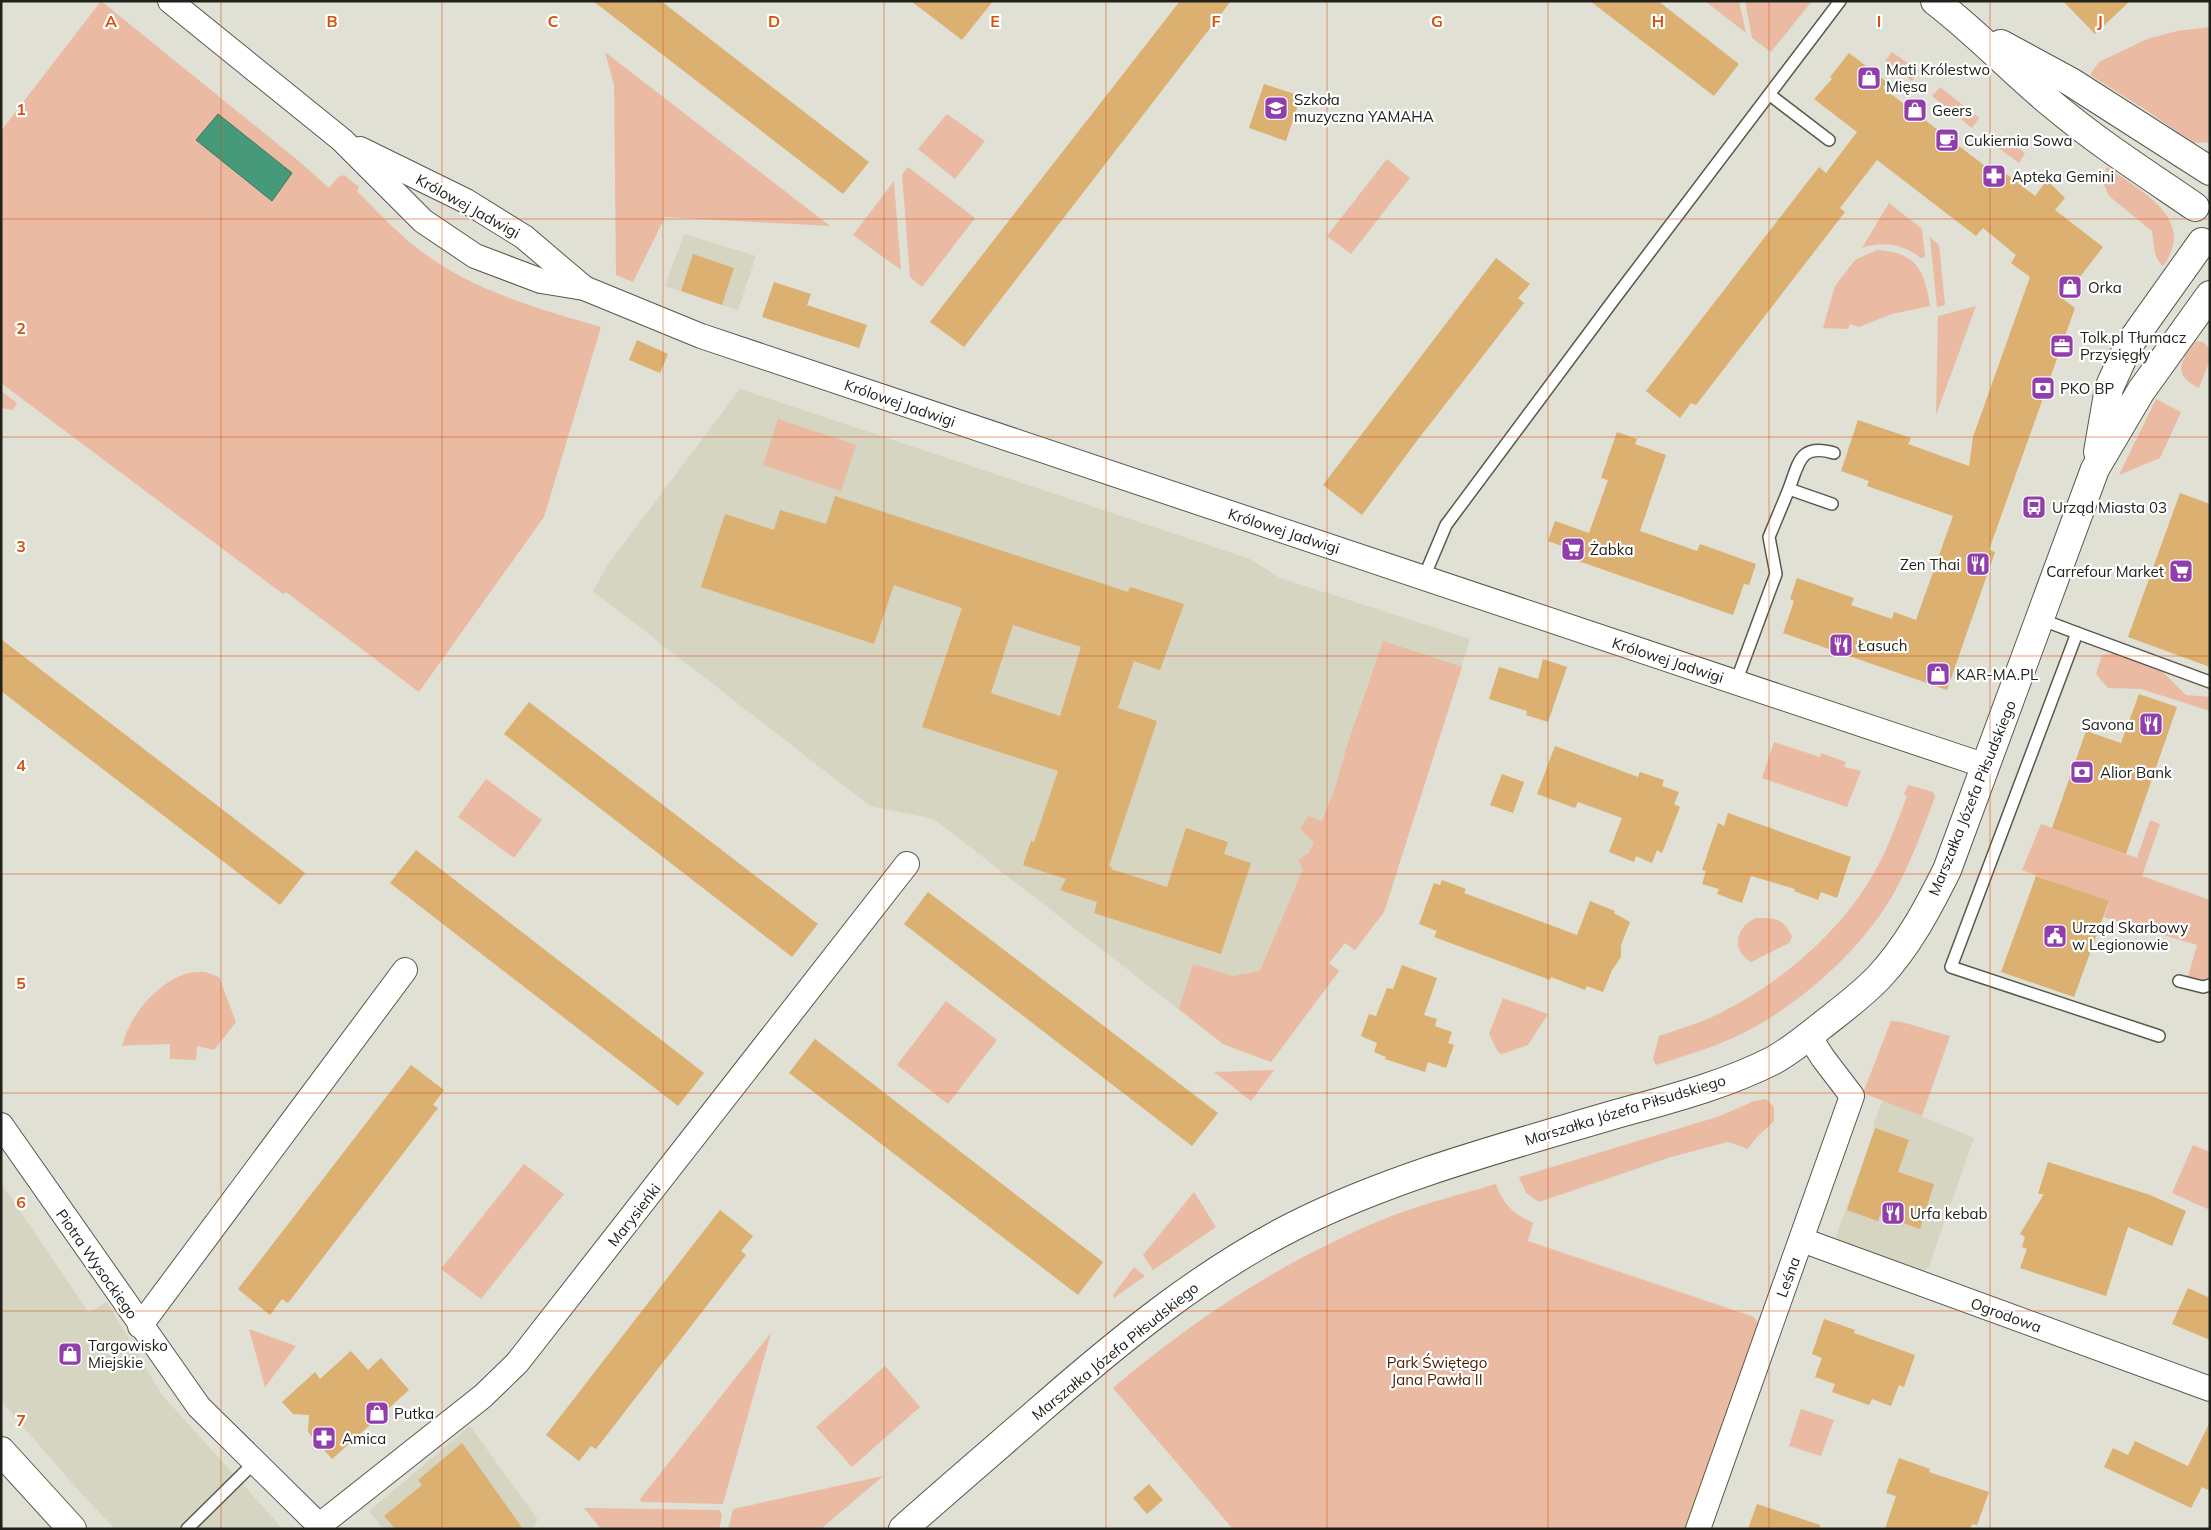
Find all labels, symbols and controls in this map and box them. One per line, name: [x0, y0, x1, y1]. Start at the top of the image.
text: A: [105, 11, 117, 31]
text: B: [326, 11, 338, 31]
text: C: [548, 11, 559, 31]
text: D: [768, 11, 780, 31]
text: E: [990, 11, 1000, 31]
text: F: [1211, 11, 1221, 31]
text: G: [1431, 11, 1443, 31]
text: H: [1652, 11, 1664, 31]
text: I: [1877, 11, 1881, 31]
text: J: [2097, 11, 2103, 31]
place label: Mati Królestwo Mięsa: [1886, 60, 1990, 96]
shop icon: Mati Królestwo Mięsa: [1856, 65, 1882, 91]
place label: Szkoła muzyczna YAMAHA: [1294, 90, 1434, 126]
school or university icon: Szkoła muzyczna YAMAHA: [1263, 95, 1289, 121]
shop icon: Geers: [1902, 97, 1928, 123]
text: 1: [16, 99, 26, 119]
place label: Geers: [1932, 101, 1972, 120]
cafe icon: Cukiernia Sowa: [1934, 127, 1960, 153]
place label: Cukiernia Sowa: [1964, 131, 2073, 150]
pharmacy icon: Apteka Gemini: [1981, 163, 2007, 189]
place label: Apteka Gemini: [2012, 167, 2114, 186]
street label: Królowej Jadwigi: [413, 170, 523, 242]
shop icon: Orka: [2057, 274, 2083, 300]
place label: Orka: [2088, 278, 2122, 297]
text: 2: [16, 318, 26, 338]
place label: Tolk.pl Tłumacz Przysięgły: [2080, 328, 2187, 364]
office icon: Tolk.pl Tłumacz Przysięgły: [2049, 333, 2075, 359]
street label: Królowej Jadwigi: [842, 375, 958, 431]
bank icon: PKO BP: [2030, 375, 2056, 401]
place label: PKO BP: [2060, 379, 2115, 398]
bus stop icon: Urząd Miasta 03: [2021, 494, 2047, 520]
place label: Urząd Miasta 03: [2052, 498, 2167, 517]
street label: Królowej Jadwigi: [1226, 504, 1342, 558]
text: 3: [16, 536, 26, 556]
supermarket icon: Żabka: [1560, 536, 1586, 562]
place label: Żabka: [1590, 540, 1633, 559]
restaurant icon: Zen Thai: [1965, 551, 1991, 577]
place label: Zen Thai: [1900, 555, 1960, 574]
supermarket icon: Carrefour Market: [2168, 558, 2194, 584]
place label: Carrefour Market: [2046, 562, 2164, 581]
restaurant icon: Łasuch: [1828, 632, 1854, 658]
street label: Królowej Jadwigi: [1610, 633, 1726, 687]
place label: Łasuch: [1857, 636, 1908, 655]
shop icon: KAR-MA.PL: [1925, 661, 1951, 687]
place label: KAR-MA.PL: [1956, 665, 2038, 684]
street label: Marszałka Józefa Piłsudskiego: [1924, 698, 2020, 898]
restaurant icon: Savona: [2138, 711, 2164, 737]
place label: Savona: [2082, 715, 2134, 734]
text: 4: [16, 755, 26, 775]
bank icon: Alior Bank: [2069, 759, 2095, 785]
place label: Alior Bank: [2100, 763, 2172, 782]
place label: Urząd Skarbowy w Legionowie: [2072, 918, 2188, 954]
public building icon: Urząd Skarbowy w Legionowie: [2042, 923, 2068, 949]
text: 5: [16, 973, 26, 993]
street label: Marszałka Józefa Piłsudskiego: [1522, 1070, 1728, 1150]
street label: Marysieńki: [603, 1180, 665, 1250]
text: 6: [16, 1192, 26, 1212]
restaurant icon: Urfa kebab: [1880, 1200, 1906, 1226]
place label: Urfa kebab: [1910, 1204, 1987, 1223]
street label: Piotra Wysockiego: [52, 1205, 142, 1323]
street label: Leśna: [1772, 1254, 1804, 1300]
street label: Marszałka Józefa Piłsudskiego: [1028, 1278, 1202, 1424]
street label: Ogrodowa: [1968, 1293, 2044, 1337]
place label: Targowisko Miejskie: [88, 1336, 168, 1372]
shop icon: Targowisko Miejskie: [57, 1341, 83, 1367]
park label: Park Świętego Jana Pawła II: [1387, 1353, 1487, 1389]
shop icon: Putka: [364, 1400, 390, 1426]
place label: Putka: [394, 1404, 434, 1423]
text: 7: [16, 1410, 26, 1430]
pharmacy icon: Amica: [311, 1425, 337, 1451]
place label: Amica: [342, 1429, 386, 1448]

